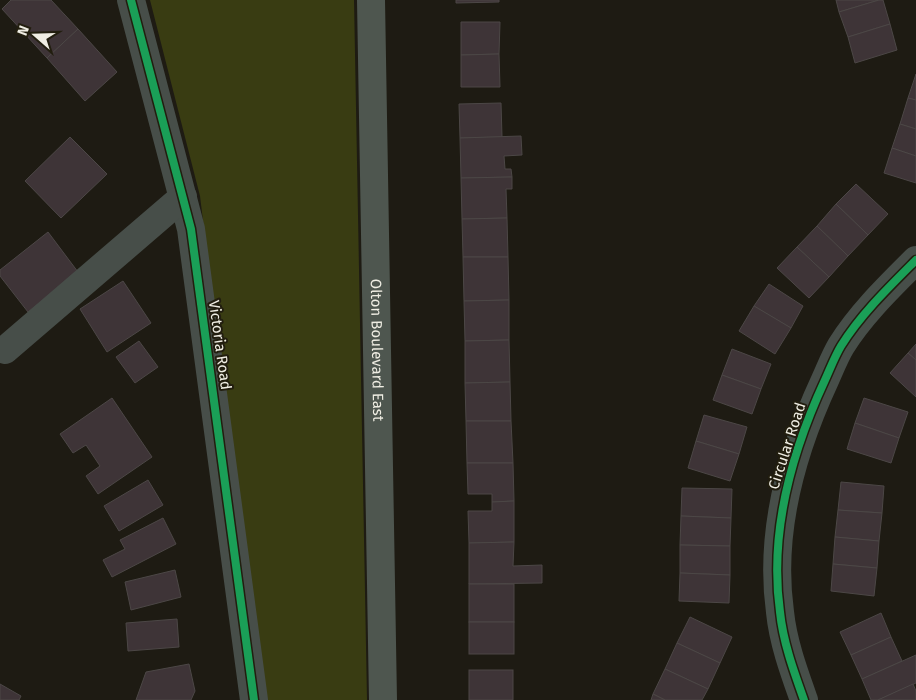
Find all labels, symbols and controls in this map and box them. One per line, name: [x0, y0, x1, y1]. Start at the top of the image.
north arrow: [10, 10, 60, 60]
text: N: [14, 23, 33, 38]
street label: Olton Boulevard East: [367, 279, 387, 422]
street label: Victoria Road: [205, 299, 235, 391]
street label: Circular Road: [764, 400, 810, 492]

